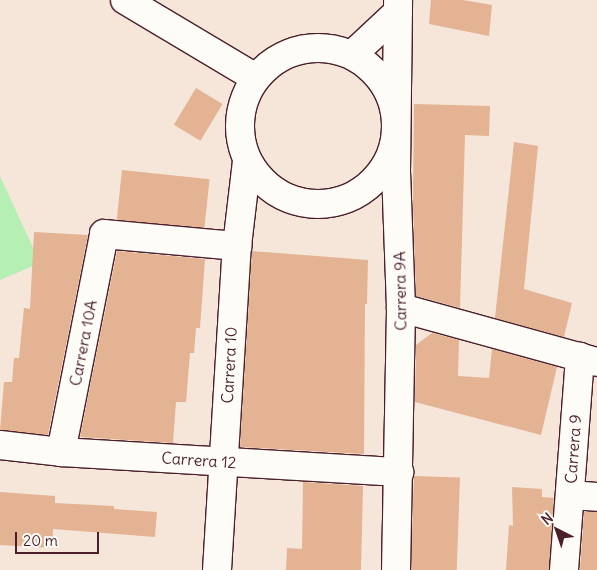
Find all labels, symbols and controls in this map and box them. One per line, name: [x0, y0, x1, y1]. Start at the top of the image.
street label: Carrera 9A: [390, 251, 410, 331]
street label: Carrera 10A: [65, 298, 101, 388]
street label: Carrera 10: [217, 326, 241, 404]
street label: Carrera 9: [561, 414, 585, 484]
street label: Carrera 12: [161, 448, 237, 472]
north arrow: [532, 505, 582, 555]
text: N: [538, 509, 557, 529]
scale bar: [18, 522, 101, 554]
text: 20 m: [23, 531, 58, 550]

